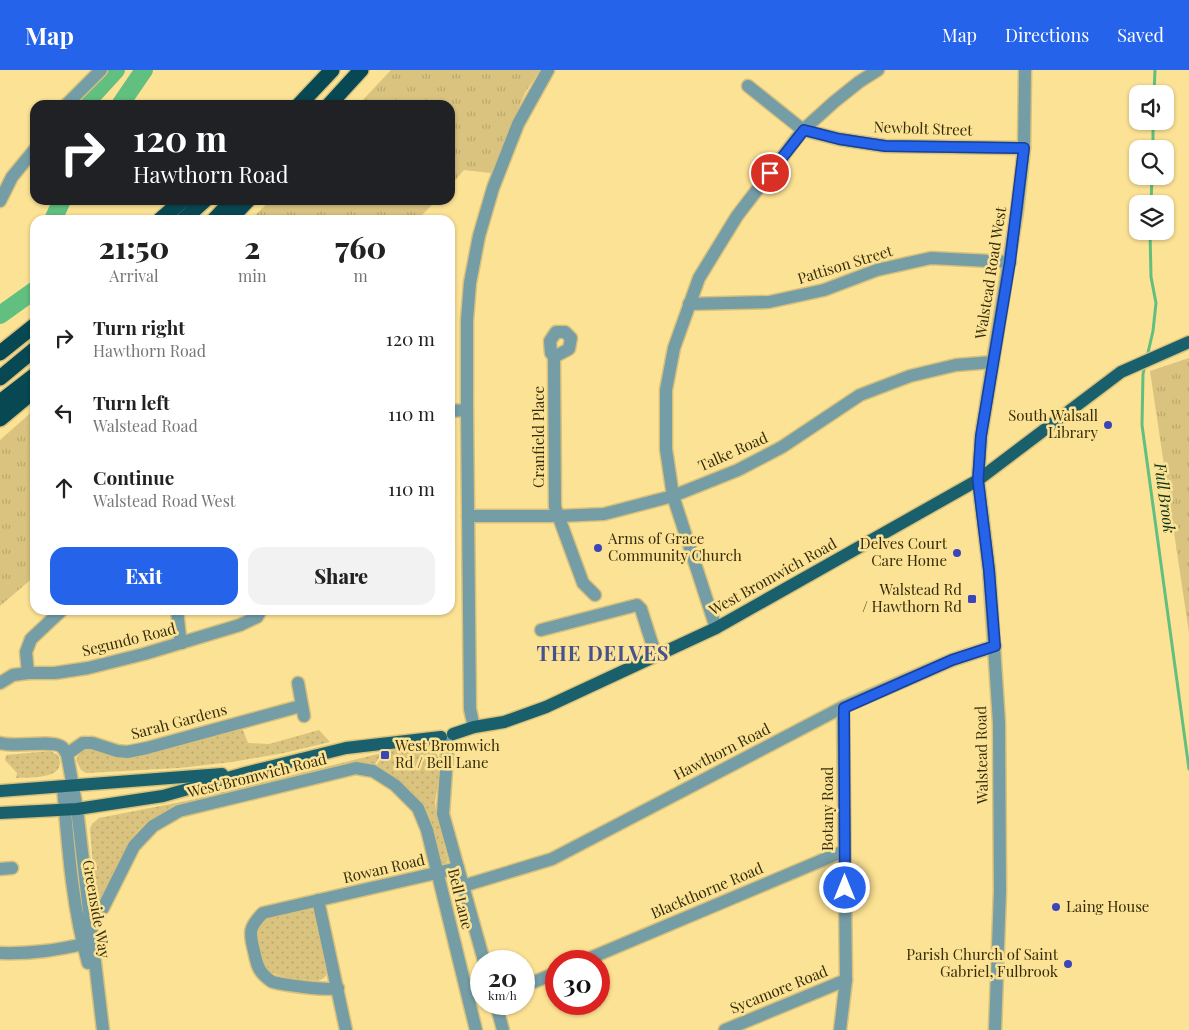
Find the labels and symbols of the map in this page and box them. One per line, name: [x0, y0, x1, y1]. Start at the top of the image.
street label: Newbolt Street: [873, 116, 974, 140]
pin: [749, 152, 791, 194]
street label: Walstead Road West: [970, 205, 1010, 341]
street label: Pattison Street: [795, 240, 895, 288]
street label: Cranfield Place: [528, 386, 548, 488]
place label: South Walsall Library: [1008, 405, 1098, 442]
marker: South Walsall Library: [1102, 419, 1114, 431]
street label: Talke Road: [695, 427, 771, 475]
water label: Full Brook: [1150, 460, 1181, 534]
place label: Arms of Grace Community Church: [607, 528, 742, 565]
street label: West Bromwich Road: [704, 533, 840, 620]
place label: Delves Court Care Home: [860, 533, 948, 570]
marker: Arms of Grace Community Church: [592, 542, 604, 554]
marker: Delves Court Care Home: [951, 547, 963, 559]
place label: Walstead Rd / Hawthorn Rd: [862, 579, 962, 616]
marker: Walstead Rd / Hawthorn Rd: [966, 593, 978, 605]
street label: Segundo Road: [80, 618, 178, 660]
district label: THE DELVES: [536, 639, 670, 666]
street label: Sarah Gardens: [129, 699, 229, 743]
street label: Walstead Road: [970, 705, 992, 805]
street label: Hawthorn Road: [670, 718, 774, 784]
place label: West Bromwich Rd / Bell Lane: [394, 735, 500, 772]
street label: West Bromwich Road: [184, 748, 329, 802]
marker: West Bromwich Rd / Bell Lane: [379, 749, 391, 761]
street label: Botany Road: [817, 767, 837, 851]
street label: Rowan Road: [341, 849, 427, 887]
street label: Blackthorne Road: [647, 857, 766, 923]
street label: Greenside Way: [79, 858, 116, 960]
position arrow: [818, 861, 870, 913]
street label: Bell Lane: [444, 866, 478, 931]
place label: Laing House: [1066, 896, 1149, 916]
marker: Laing House: [1050, 901, 1062, 913]
place label: Parish Church of Saint Gabriel, Fulbrook: [906, 944, 1059, 981]
speed limit sign: 30: [545, 950, 610, 1015]
marker: Parish Church of Saint Gabriel, Fulbrook: [1062, 958, 1074, 970]
street label: Sycamore Road: [727, 960, 831, 1018]

